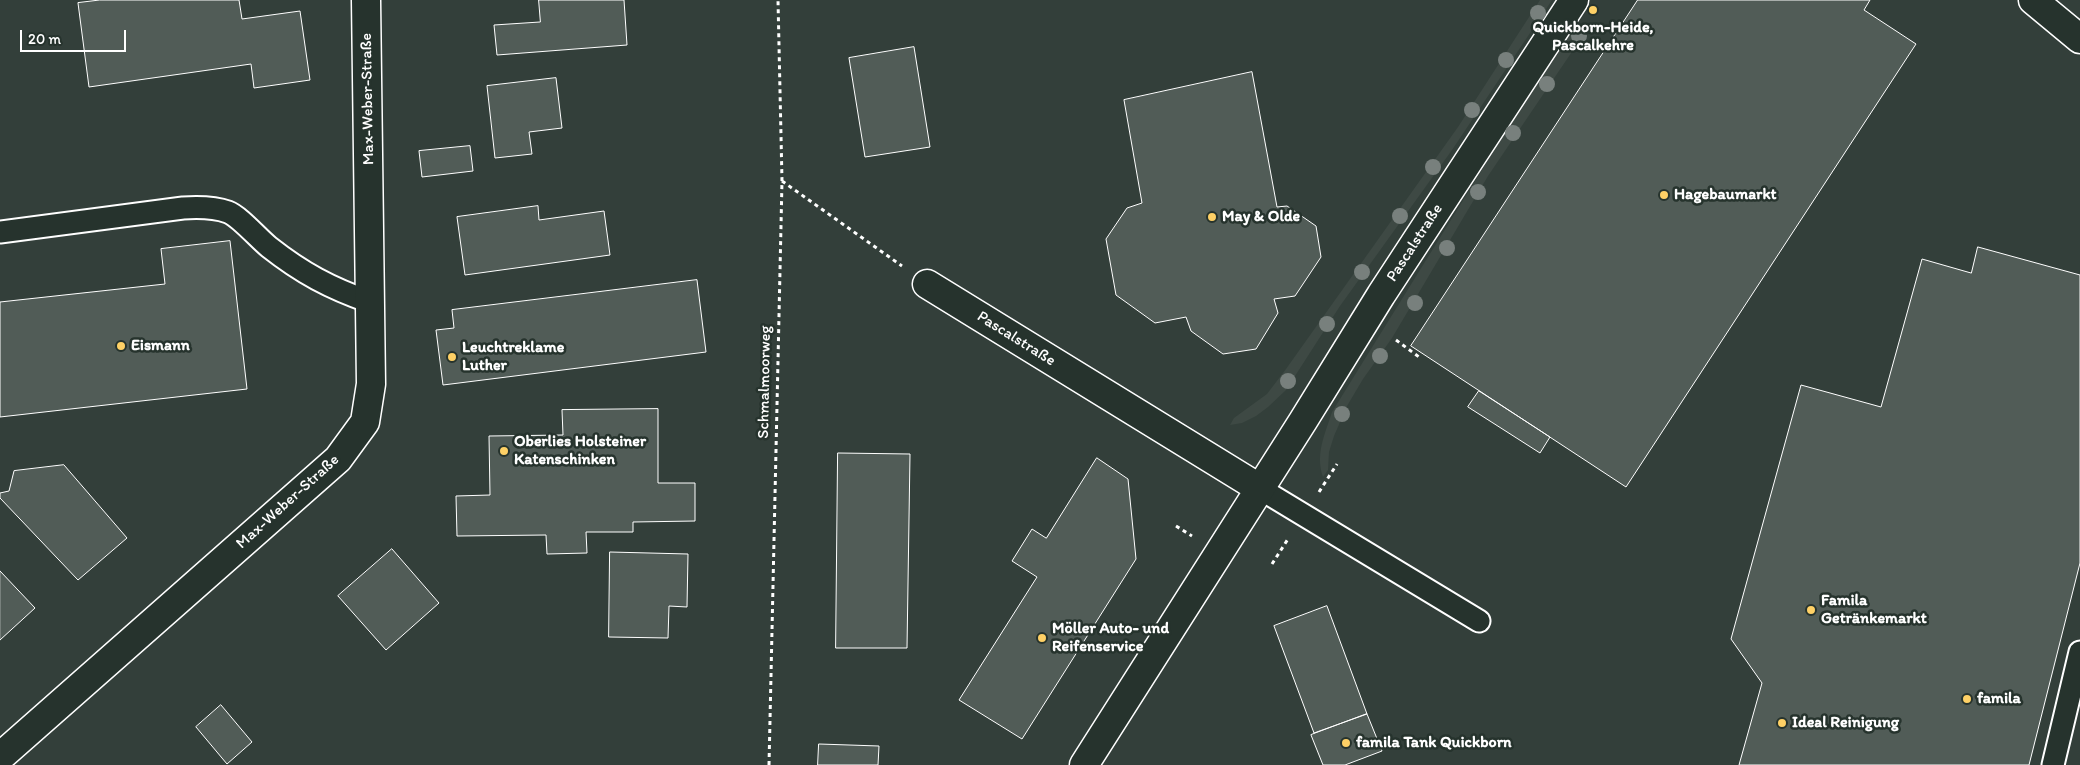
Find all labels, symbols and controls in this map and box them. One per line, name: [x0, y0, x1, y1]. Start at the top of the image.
marker: Quickborn-Heide, Pascalkehre: [1587, 4, 1599, 16]
place label: Quickborn-Heide, Pascalkehre: [1532, 18, 1654, 56]
scale bar: [22, 20, 129, 52]
text: 20 m: [28, 30, 61, 48]
street label: Max-Weber-Straße: [357, 33, 379, 165]
place label: Hagebaumarkt: [1674, 185, 1777, 205]
marker: Hagebaumarkt: [1658, 189, 1670, 201]
street label: Pascalstraße: [1383, 200, 1447, 286]
place label: May & Olde: [1222, 207, 1300, 227]
marker: May & Olde: [1206, 211, 1218, 223]
street label: Pascalstraße: [973, 307, 1059, 371]
street label: Schmalmoorweg: [754, 325, 776, 439]
place label: Eismann: [131, 336, 190, 356]
place label: Leuchtreklame Luther: [462, 338, 564, 376]
marker: Eismann: [115, 340, 127, 352]
marker: Leuchtreklame Luther: [446, 351, 458, 363]
place label: Oberlies Holsteiner Katenschinken: [514, 432, 646, 470]
marker: Oberlies Holsteiner Katenschinken: [498, 445, 510, 457]
street label: Max-Weber-Straße: [232, 451, 344, 553]
place label: Famila Getränkemarkt: [1821, 591, 1927, 629]
marker: Famila Getränkemarkt: [1805, 604, 1817, 616]
place label: Möller Auto- und Reifenservice: [1052, 619, 1169, 657]
marker: Möller Auto- und Reifenservice: [1036, 632, 1048, 644]
place label: famila: [1977, 689, 2021, 709]
marker: famila: [1961, 693, 1973, 705]
place label: Ideal Reinigung: [1792, 713, 1899, 733]
marker: Ideal Reinigung: [1776, 717, 1788, 729]
place label: famila Tank Quickborn: [1356, 733, 1512, 753]
marker: famila Tank Quickborn: [1340, 737, 1352, 749]

